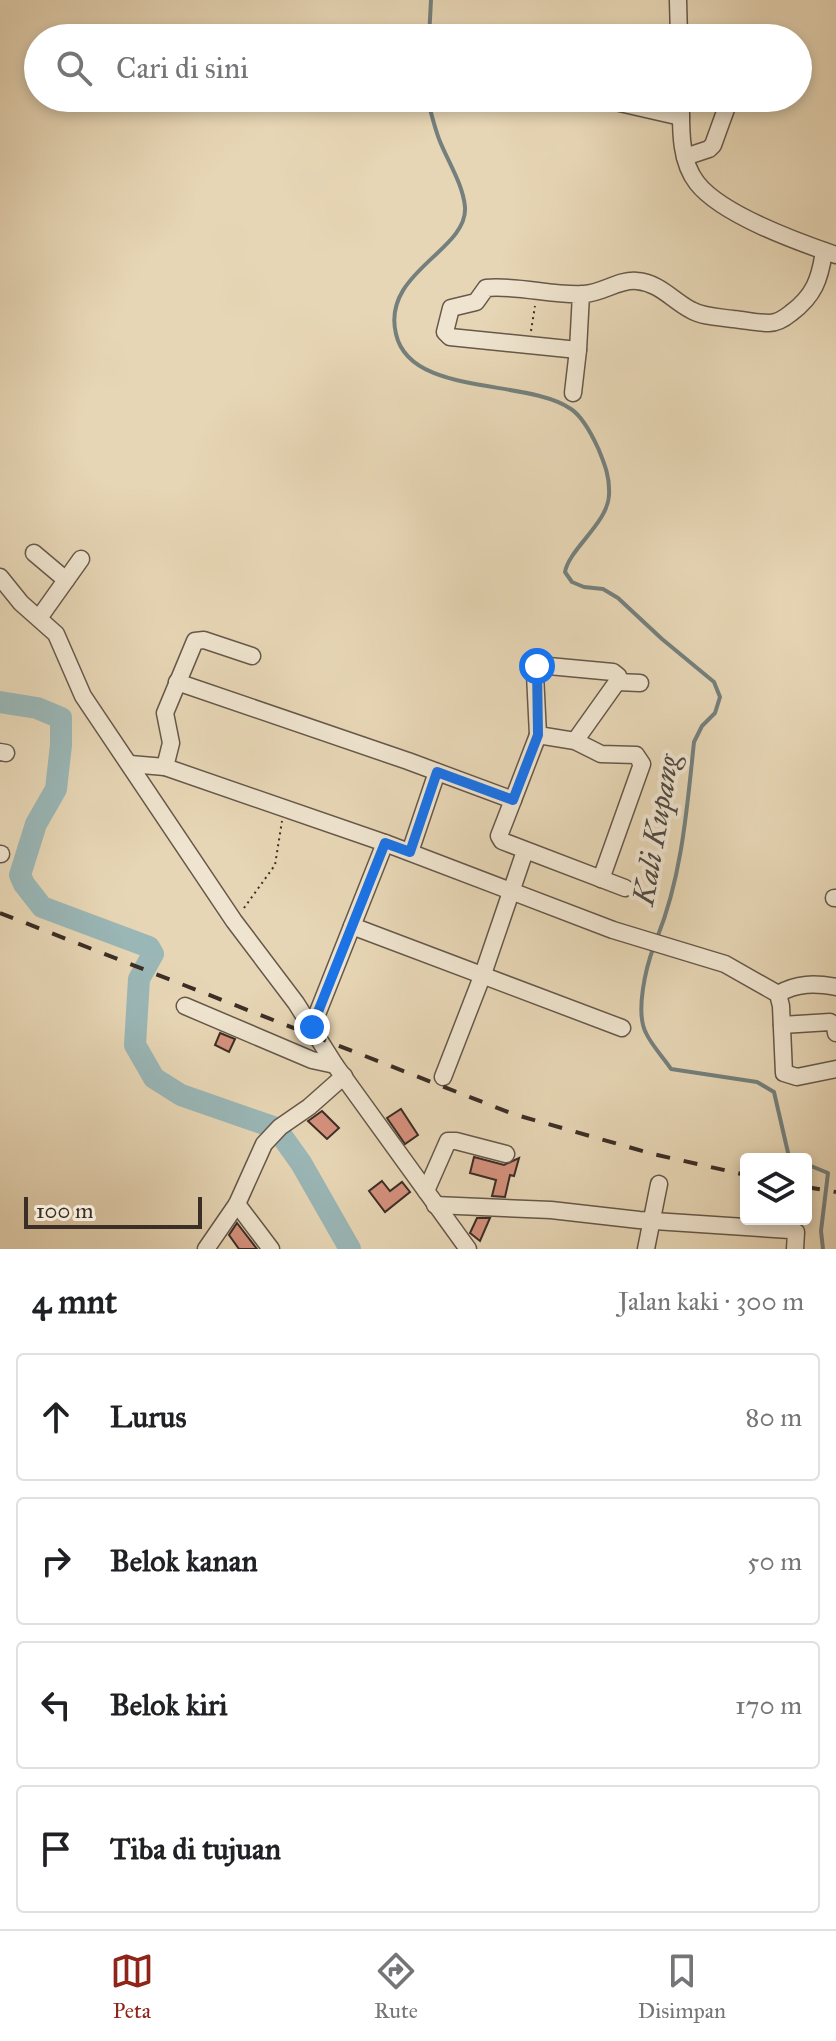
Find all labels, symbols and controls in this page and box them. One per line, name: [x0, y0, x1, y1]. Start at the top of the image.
search box: [24, 24, 812, 112]
icon: search: [52, 46, 96, 90]
text: Cari di sini: [116, 50, 249, 86]
route start: [519, 648, 555, 684]
water label: Kali Kupang: [625, 750, 688, 910]
route end: [294, 1009, 330, 1045]
map controls: [740, 1153, 812, 1225]
button: layers: [740, 1153, 812, 1225]
scale bar: [24, 1193, 202, 1229]
text: 100 m: [36, 1197, 93, 1224]
text: 4 mnt: [32, 1281, 117, 1322]
text: Jalan kaki · 300 m: [618, 1285, 804, 1317]
icon: ahead: [34, 1395, 78, 1439]
text: Lurus: [110, 1399, 186, 1435]
text: 80 m: [746, 1401, 802, 1433]
icon: right: [34, 1539, 78, 1583]
text: Belok kanan: [110, 1543, 258, 1579]
text: 50 m: [747, 1545, 802, 1577]
icon: left: [34, 1683, 78, 1727]
text: Belok kiri: [110, 1687, 228, 1723]
text: 170 m: [735, 1689, 802, 1721]
icon: arrive: [34, 1827, 78, 1871]
text: Tiba di tujuan: [110, 1831, 281, 1867]
tab: Peta: [110, 1949, 154, 2024]
tab: Rute: [374, 1949, 418, 2024]
tab: Disimpan: [638, 1949, 726, 2024]

